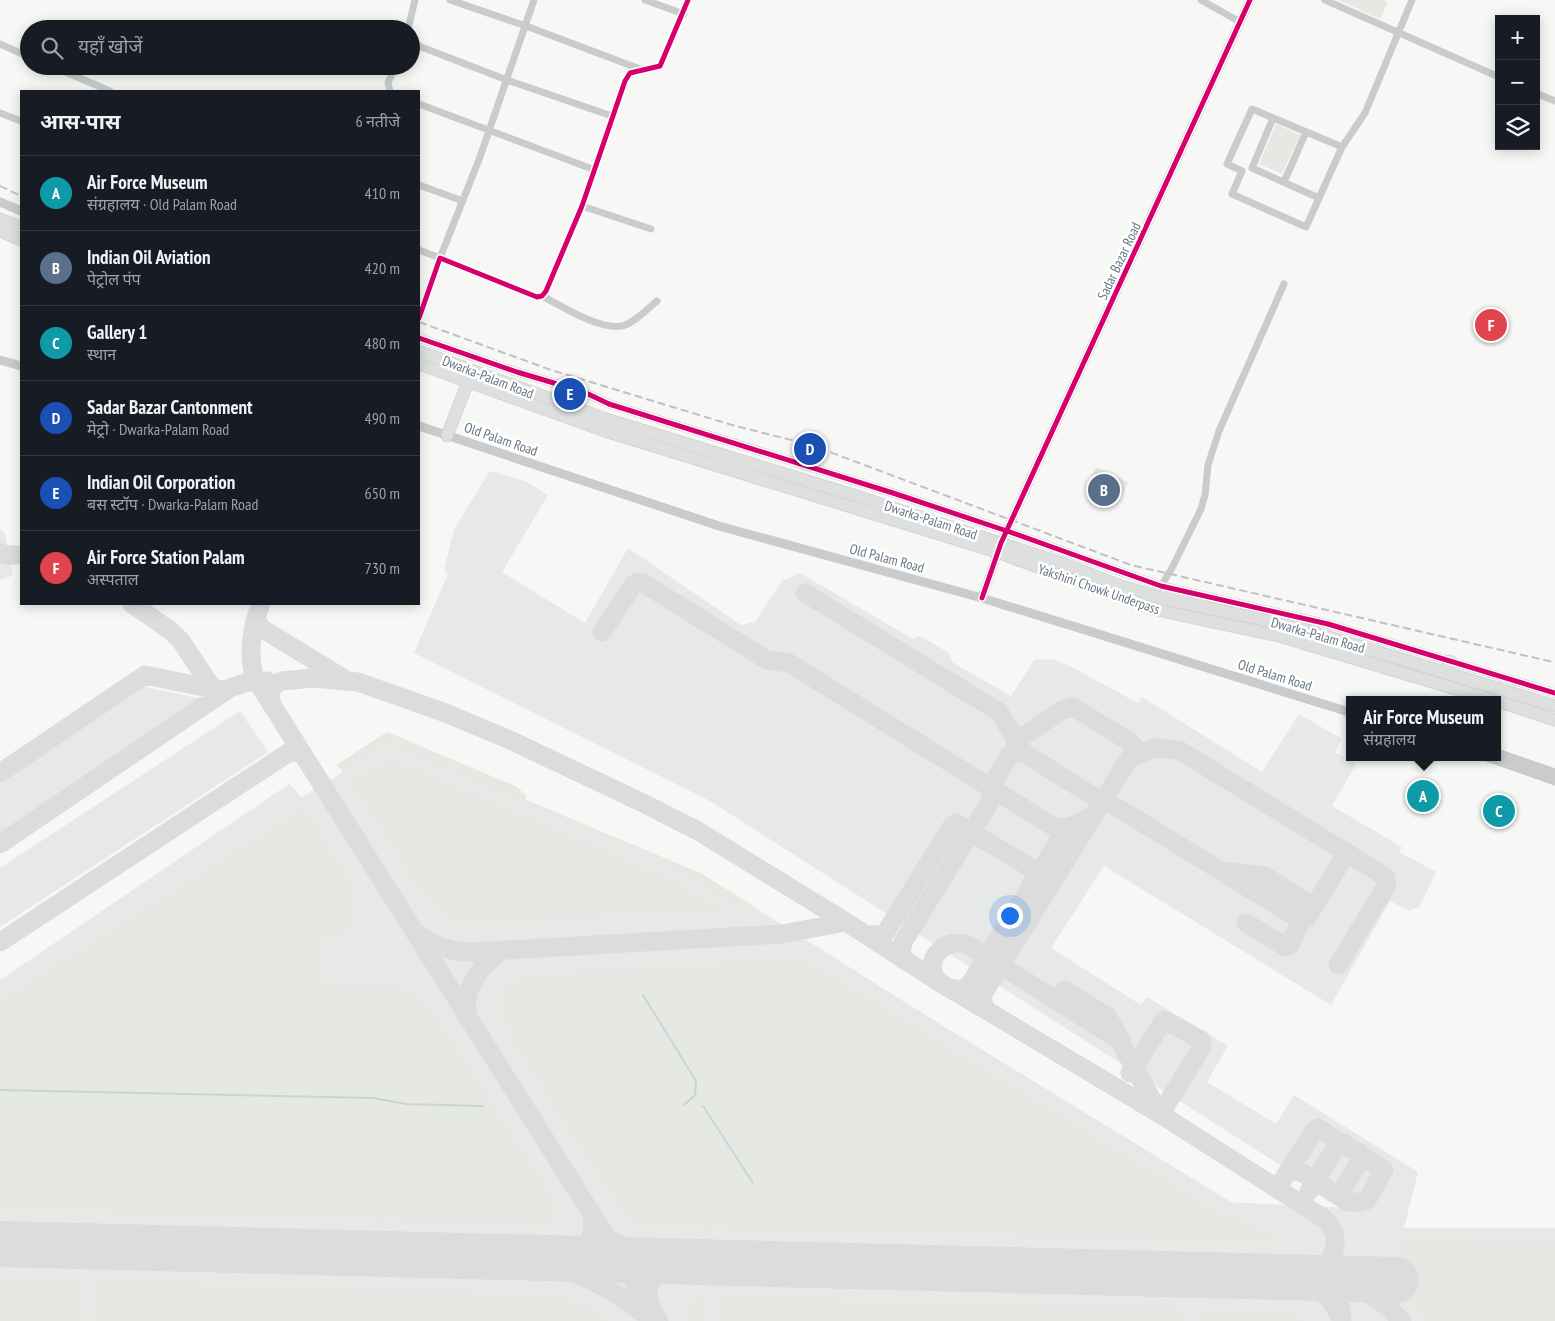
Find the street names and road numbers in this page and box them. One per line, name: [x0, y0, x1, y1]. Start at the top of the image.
street label: Sadar Bazar Road: [1093, 219, 1145, 303]
street label: Dwarka-Palam Road: [440, 351, 536, 403]
street label: Old Palam Road: [462, 418, 540, 460]
street label: Dwarka-Palam Road: [882, 497, 980, 543]
street label: Old Palam Road: [848, 539, 926, 577]
street label: Yakshini Chowk Underpass: [1036, 560, 1163, 618]
street label: Dwarka-Palam Road: [1269, 613, 1367, 657]
street label: Old Palam Road: [1236, 655, 1314, 695]

